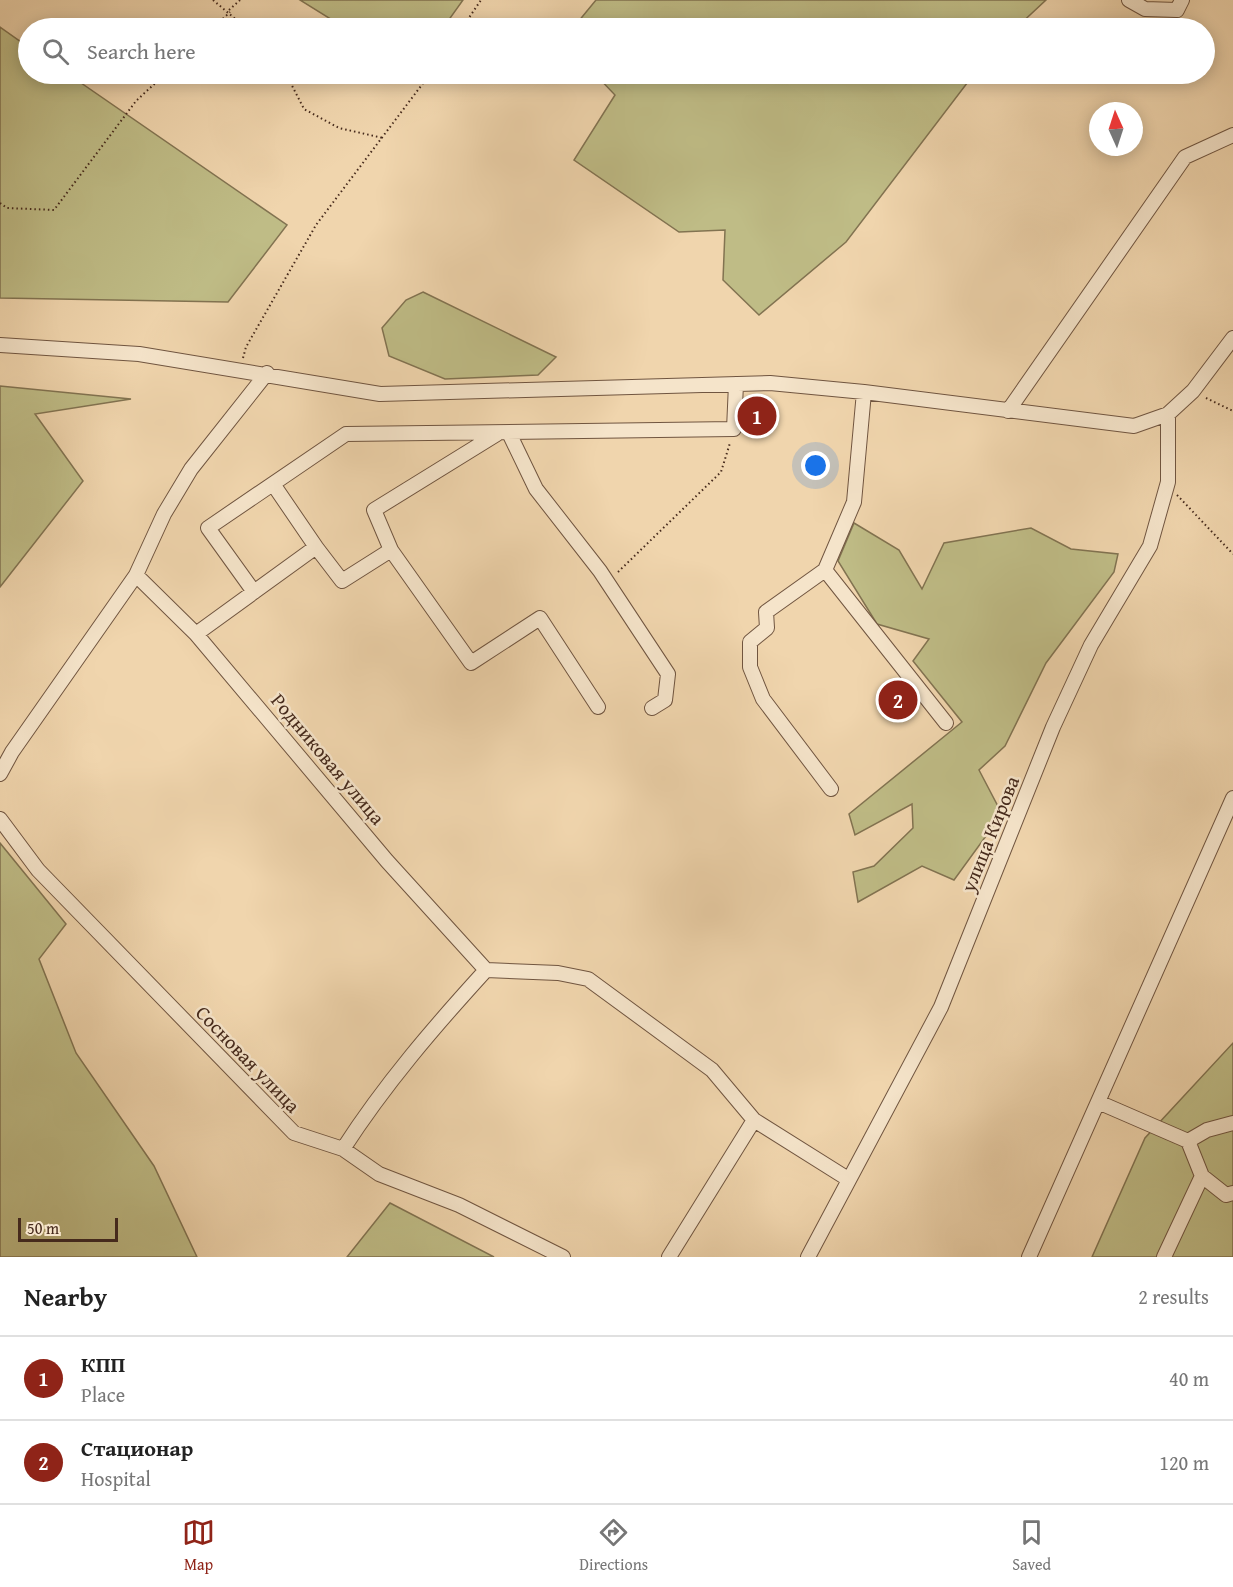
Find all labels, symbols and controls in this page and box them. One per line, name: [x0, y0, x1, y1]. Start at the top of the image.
search box: [18, 18, 1215, 84]
icon: search: [39, 35, 72, 68]
text: Search here: [87, 35, 196, 67]
north arrow: [1089, 102, 1143, 156]
pin: 1: [738, 394, 777, 438]
your location: [801, 451, 830, 480]
pin: 2: [878, 678, 918, 722]
street label: Родниковая улица: [265, 687, 392, 831]
street label: улица Кирова: [953, 771, 1026, 897]
street label: Сосновая улица: [189, 998, 308, 1119]
scale bar: [18, 1215, 118, 1242]
text: 50 m: [27, 1216, 59, 1240]
text: Nearby: [24, 1277, 107, 1316]
text: 2 results: [1138, 1282, 1209, 1311]
text: КПП: [81, 1348, 125, 1380]
text: 1: [38, 1364, 49, 1393]
text: 40 m: [1169, 1364, 1209, 1393]
text: Place: [81, 1380, 125, 1409]
text: Стационар: [81, 1432, 193, 1464]
text: 2: [38, 1448, 49, 1477]
text: 120 m: [1159, 1448, 1209, 1477]
text: Hospital: [81, 1464, 151, 1493]
tab: Map: [182, 1516, 215, 1576]
tab: Directions: [579, 1516, 648, 1576]
tab: Saved: [1012, 1516, 1051, 1576]

